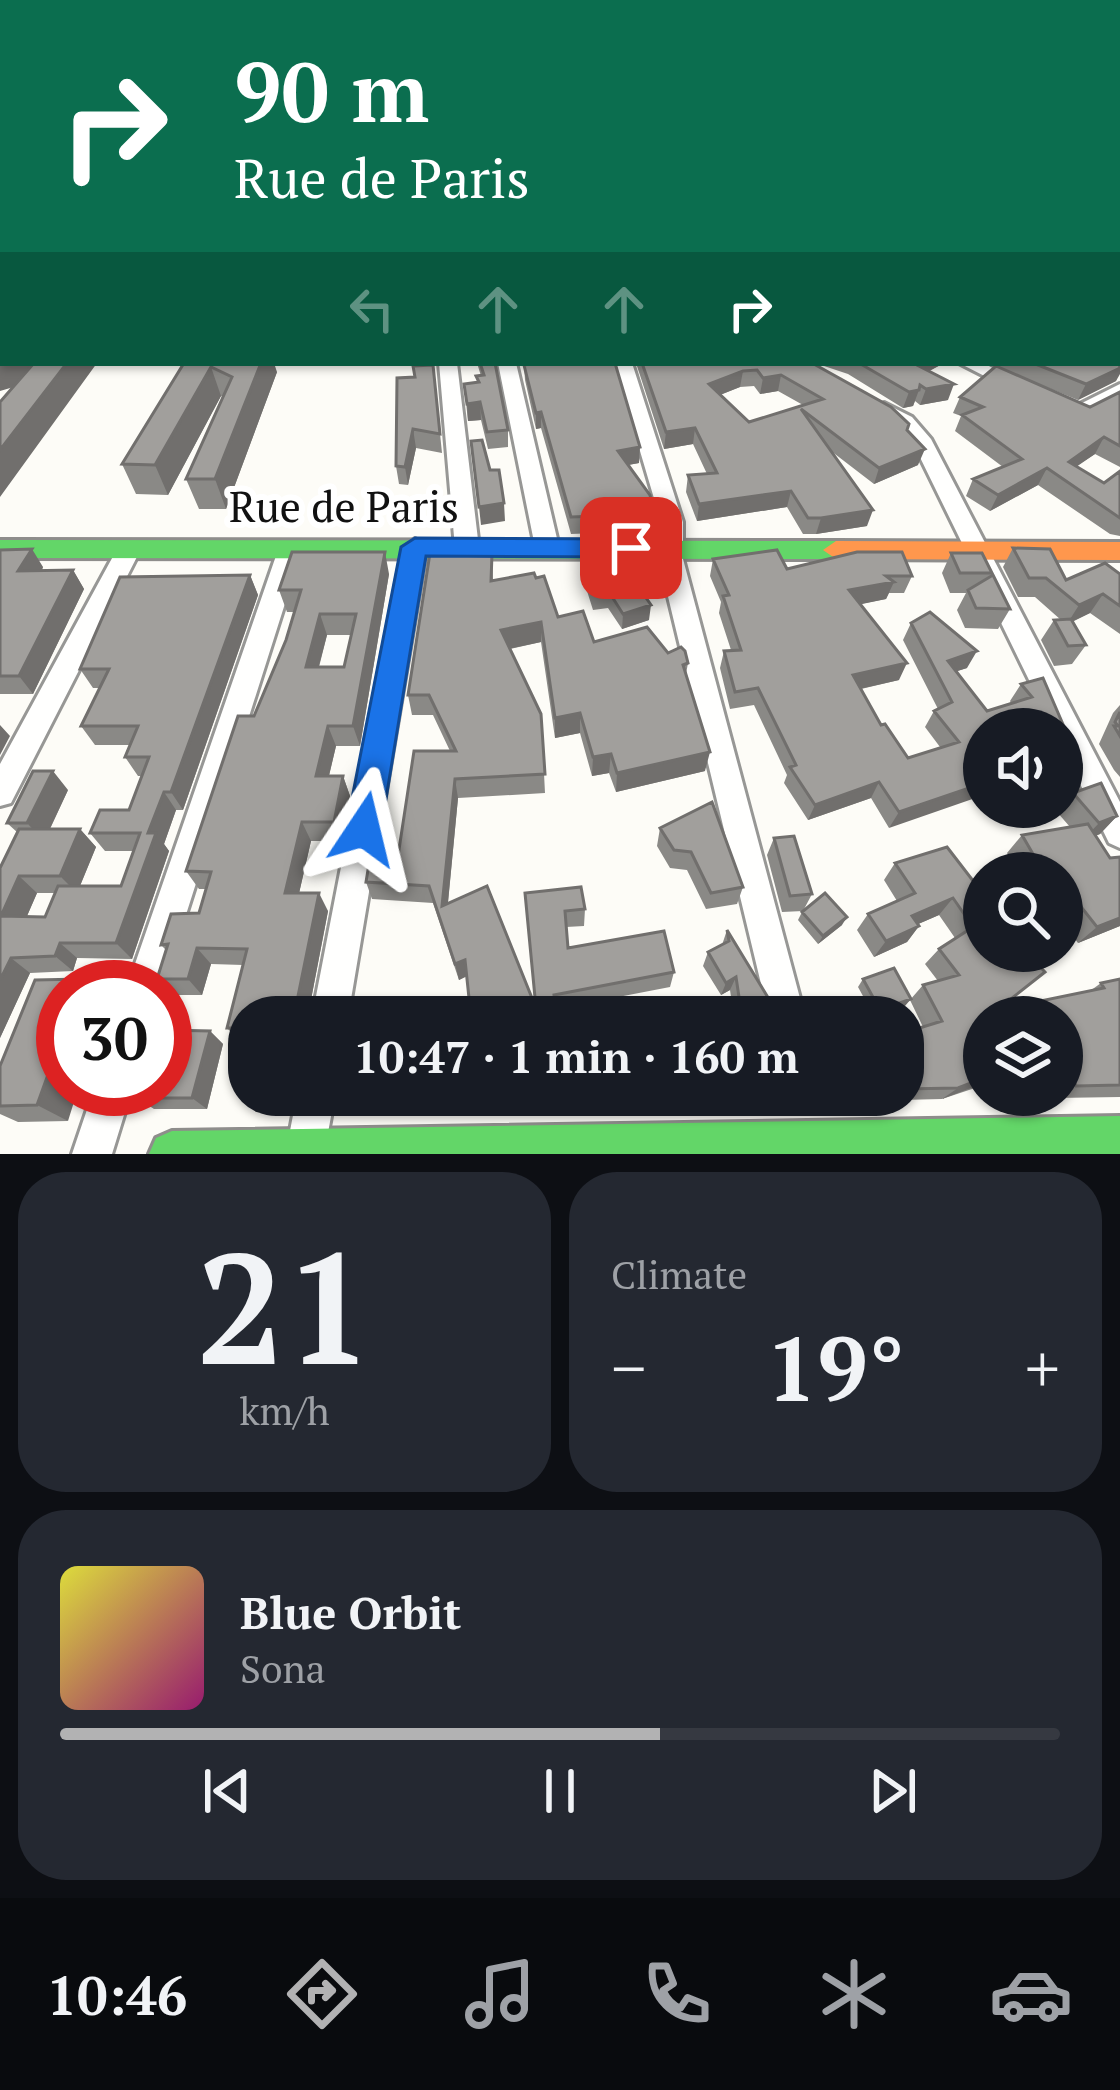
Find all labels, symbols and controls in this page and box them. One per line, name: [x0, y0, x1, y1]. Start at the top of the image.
text: 90 m: [234, 35, 429, 146]
icon: right: [36, 48, 192, 204]
text: Rue de Paris: [234, 142, 530, 213]
icon: left: [339, 276, 405, 342]
icon: ahead: [465, 276, 531, 342]
icon: ahead: [591, 276, 657, 342]
icon: right: [717, 276, 783, 342]
street label: Rue de Paris: [229, 478, 459, 534]
pin: [580, 497, 682, 599]
icon: arrive: [598, 515, 664, 581]
map controls: [963, 708, 1083, 1116]
button: sound: [963, 708, 1083, 828]
position arrow: [301, 766, 427, 892]
button: search: [963, 852, 1083, 972]
speed limit sign: 30: [36, 960, 192, 1116]
button: layers: [963, 996, 1083, 1116]
text: 10:47 · 1 min · 160 m: [353, 1026, 799, 1086]
text: 21: [196, 1202, 373, 1409]
text: Climate: [611, 1248, 747, 1300]
text: 19°: [766, 1307, 905, 1427]
text: −: [611, 1323, 646, 1411]
text: +: [1025, 1323, 1060, 1411]
text: km/h: [239, 1384, 330, 1436]
text: Blue Orbit: [240, 1582, 461, 1642]
text: Sona: [240, 1642, 325, 1694]
icon: previous: [194, 1758, 260, 1824]
icon: pause: [527, 1758, 593, 1824]
icon: next: [860, 1758, 926, 1824]
icon: directions: [280, 1952, 364, 2036]
icon: music: [458, 1952, 542, 2036]
icon: phone: [635, 1952, 719, 2036]
icon: climate: [812, 1952, 896, 2036]
icon: car: [989, 1952, 1073, 2036]
text: 10:46: [47, 1959, 187, 2030]

